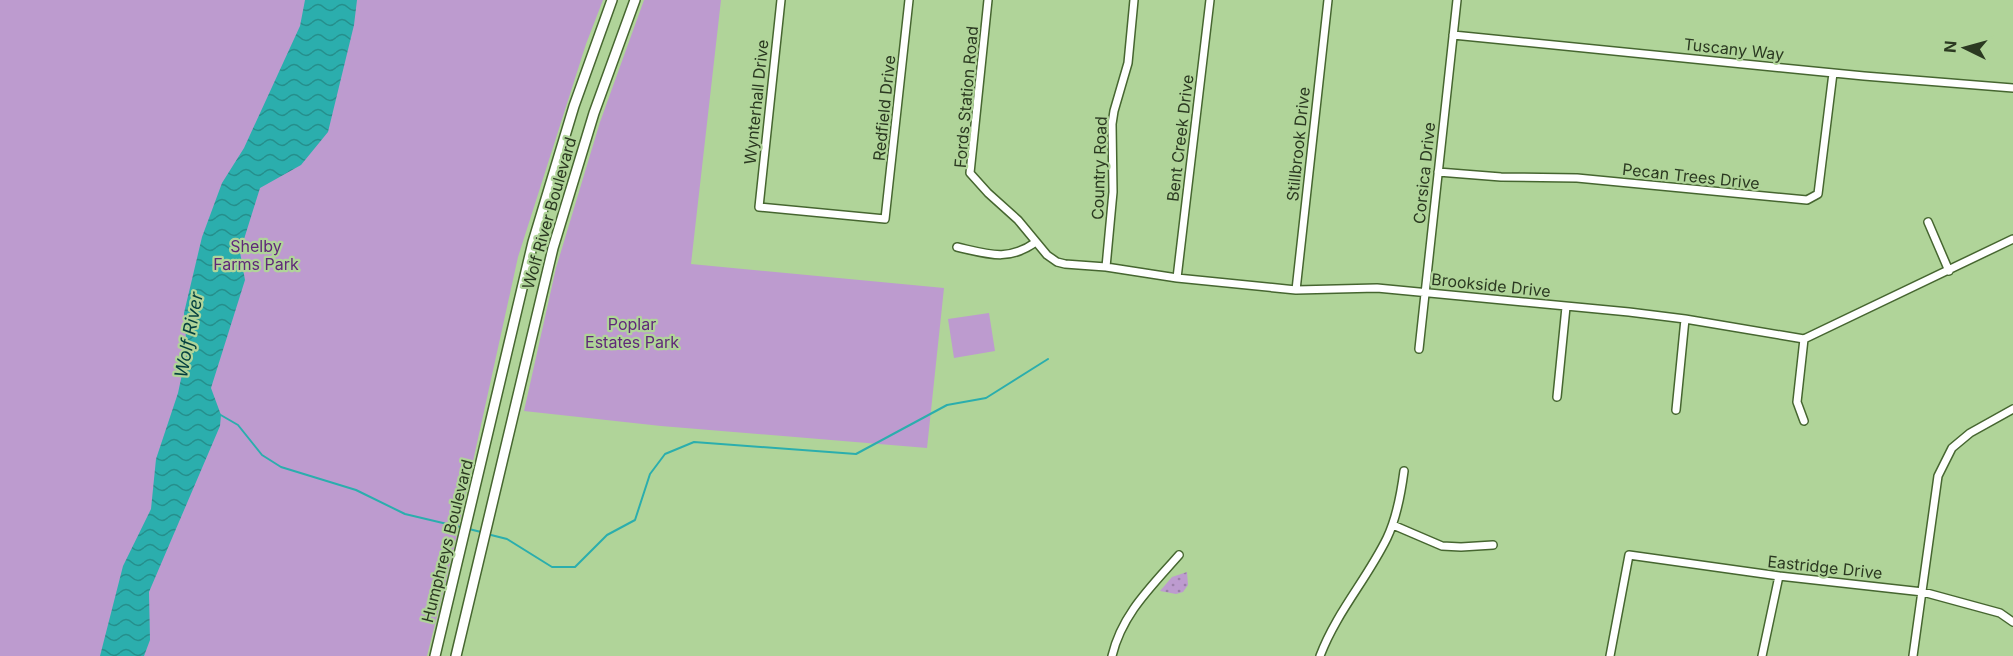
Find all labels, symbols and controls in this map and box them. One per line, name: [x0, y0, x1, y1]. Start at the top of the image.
north arrow: [1935, 18, 1995, 78]
street label: Fords Station Road: [950, 25, 982, 169]
street label: Tuscany Way: [1683, 34, 1785, 64]
street label: Wynterhall Drive: [740, 39, 772, 165]
text: N: [1940, 40, 1961, 54]
street label: Redfield Drive: [869, 54, 899, 162]
street label: Bent Creek Drive: [1162, 73, 1198, 203]
street label: Stillbrook Drive: [1282, 86, 1314, 202]
street label: Country Road: [1087, 116, 1111, 220]
street label: Corsica Drive: [1409, 121, 1439, 225]
street label: Wolf River Boulevard: [518, 135, 580, 291]
street label: Pecan Trees Drive: [1621, 159, 1761, 193]
park label: Shelby Farms Park: [213, 236, 299, 274]
street label: Brookside Drive: [1430, 269, 1552, 301]
water label: Wolf River: [170, 289, 207, 379]
park label: Poplar Estates Park: [585, 314, 679, 352]
street label: Humphreys Boulevard: [417, 457, 477, 625]
street label: Eastridge Drive: [1766, 551, 1884, 583]

